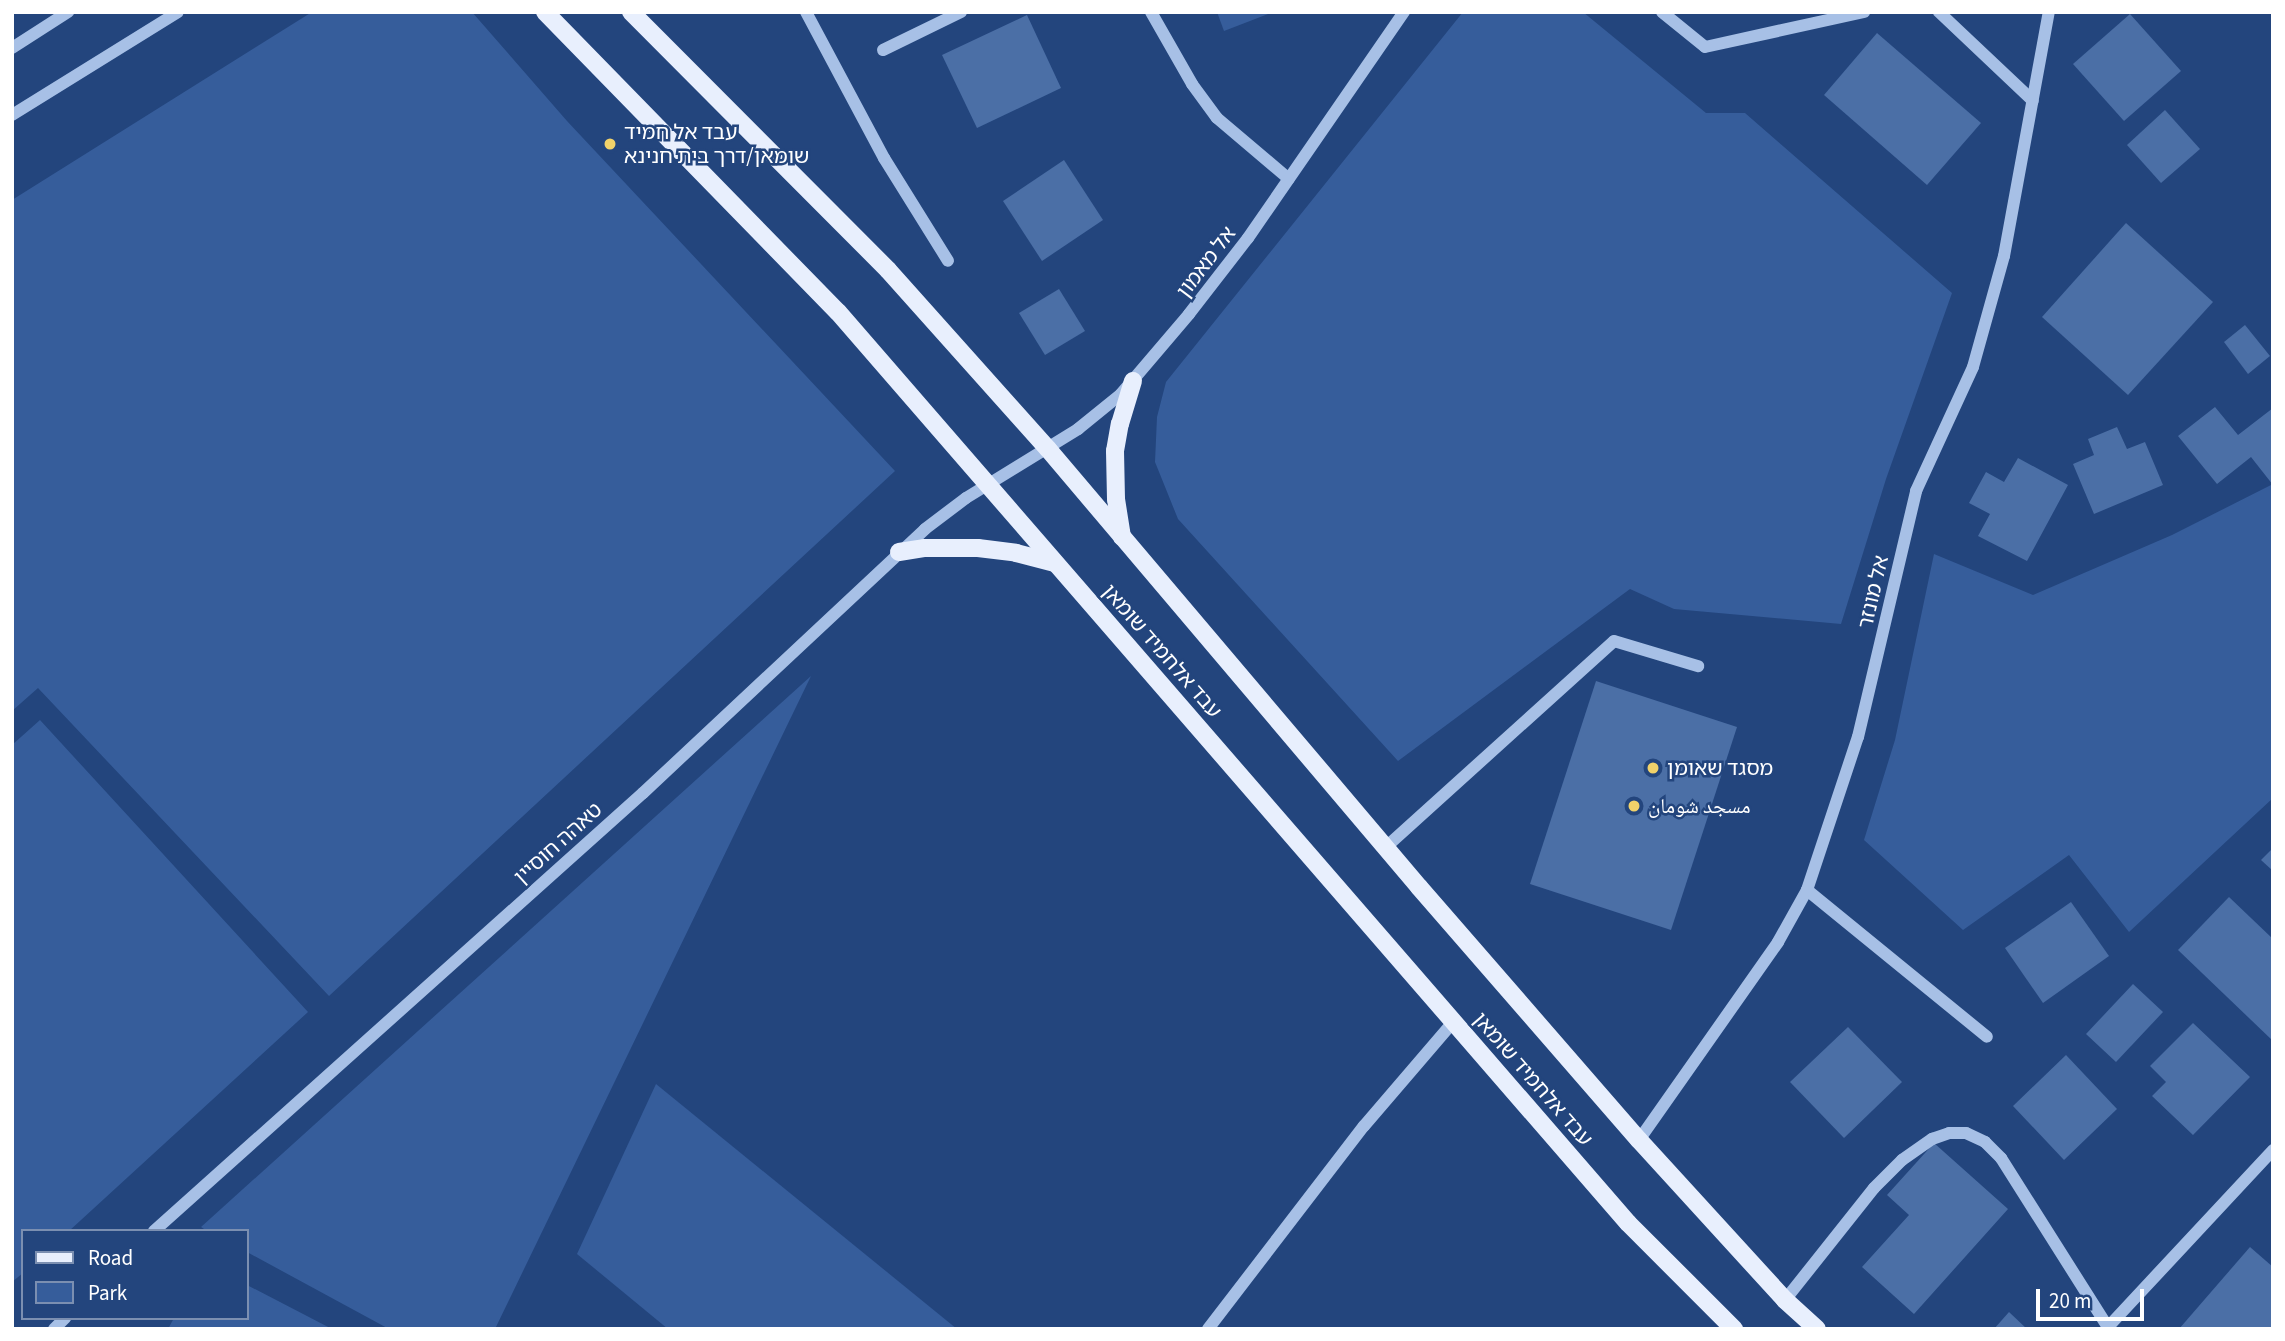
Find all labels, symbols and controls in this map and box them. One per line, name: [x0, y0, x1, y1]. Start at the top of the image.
place label: עבד אל חמיד שומאן/דרך בית חנינא: [624, 119, 809, 169]
marker: עבד אל חמיד שומאן/דרך בית חנינא: [602, 136, 618, 152]
street label: אל מאמון: [1171, 221, 1241, 303]
street label: אל מונזר: [1852, 553, 1894, 631]
street label: עבד אלחמיד שומאן: [1097, 579, 1227, 723]
place label: מסגד שאומן: [1667, 755, 1773, 781]
marker: מסגד שאומן: [1645, 760, 1661, 776]
place label: مسجد شومان: [1648, 793, 1750, 819]
street label: טאהה חוסיין: [509, 797, 607, 889]
marker: مسجد شومان: [1626, 798, 1642, 814]
street label: עבד אלחמיד שומאן: [1468, 1007, 1598, 1151]
legend: [21, 1229, 248, 1320]
text: Road: [88, 1243, 133, 1273]
scale bar: [2040, 1274, 2148, 1318]
text: Park: [88, 1278, 127, 1308]
text: 20 m: [2049, 1286, 2091, 1316]

